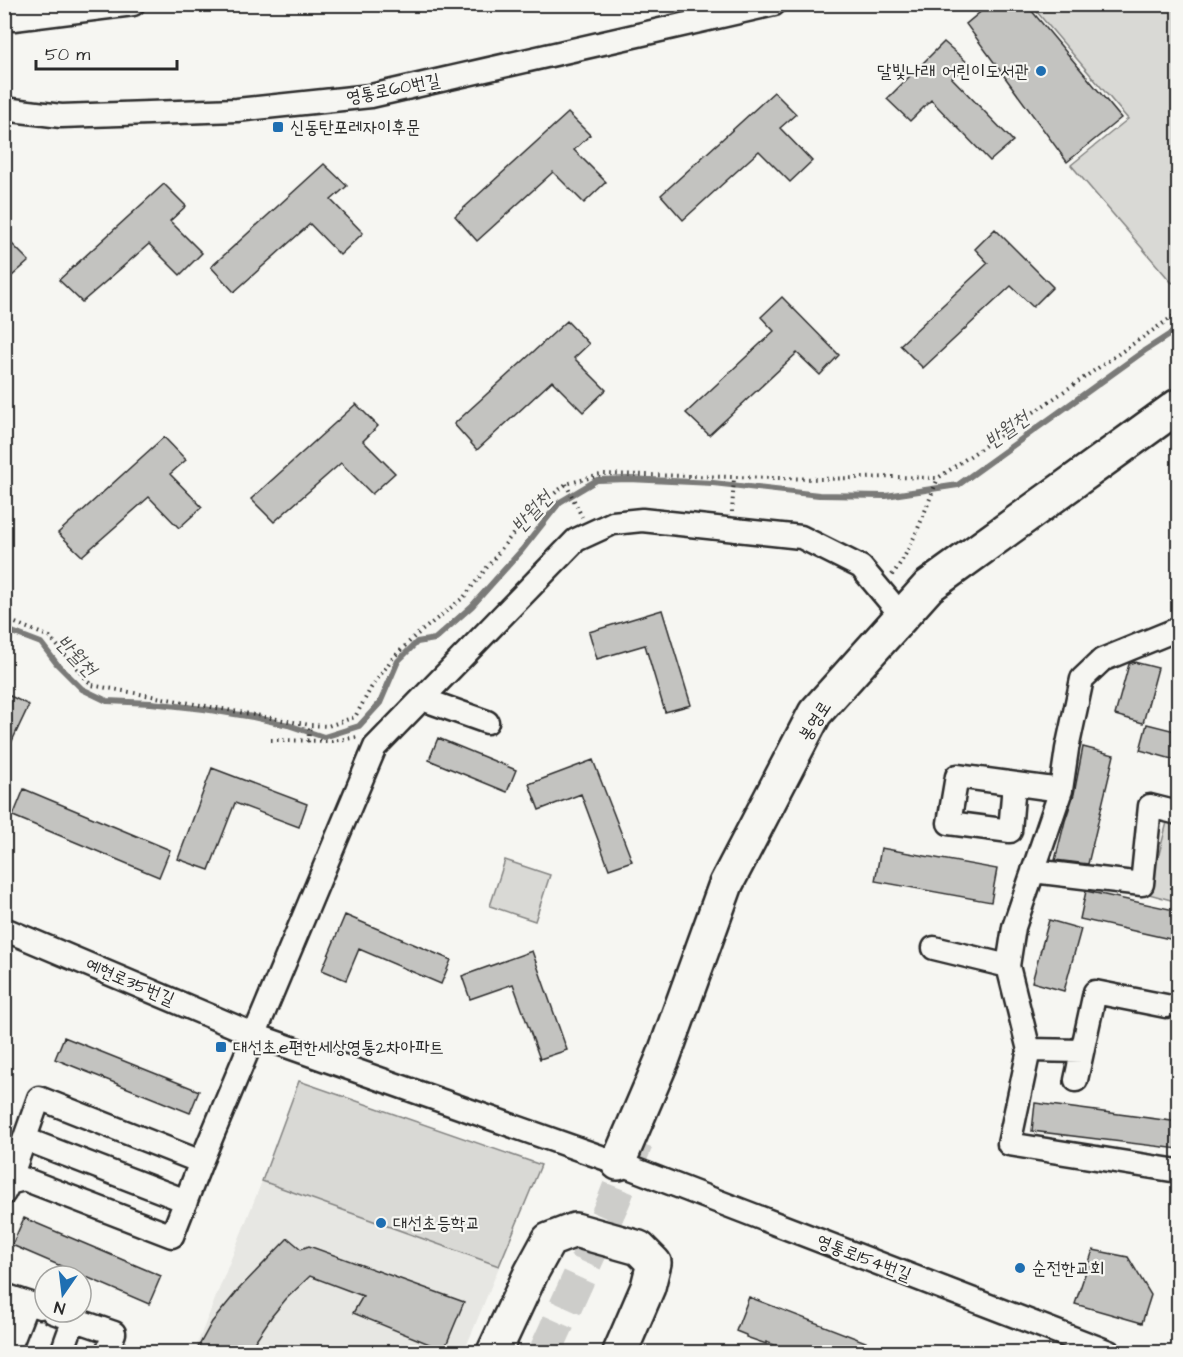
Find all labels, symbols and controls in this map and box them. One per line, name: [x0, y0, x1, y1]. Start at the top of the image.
scale bar: [36, 33, 177, 71]
text: 50 m: [45, 42, 90, 67]
place label: 달빛나래 어린이도서관: [877, 59, 1029, 84]
marker: 달빛나래 어린이도서관: [1034, 64, 1048, 78]
street label: 영통로60번길: [344, 68, 443, 110]
place label: 신동탄포레자이후문: [290, 115, 420, 140]
marker: 신동탄포레자이후문: [271, 120, 285, 134]
water label: 반월천: [979, 404, 1036, 455]
water label: 반월천: [505, 483, 560, 539]
water label: 반월천: [49, 629, 104, 684]
street label: 봉영로: [793, 696, 837, 746]
street label: 예현로35번길: [82, 952, 179, 1012]
place label: 대선초.e편한세상영통2차아파트: [233, 1035, 444, 1060]
marker: 대선초.e편한세상영통2차아파트: [214, 1040, 228, 1054]
place label: 대선초등학교: [393, 1211, 480, 1236]
marker: 대선초등학교: [374, 1216, 388, 1230]
street label: 영통로154번길: [813, 1228, 916, 1288]
place label: 순전한교회: [1032, 1256, 1104, 1281]
marker: 순전한교회: [1013, 1261, 1027, 1275]
north arrow: [33, 1264, 93, 1324]
text: N: [52, 1296, 67, 1319]

